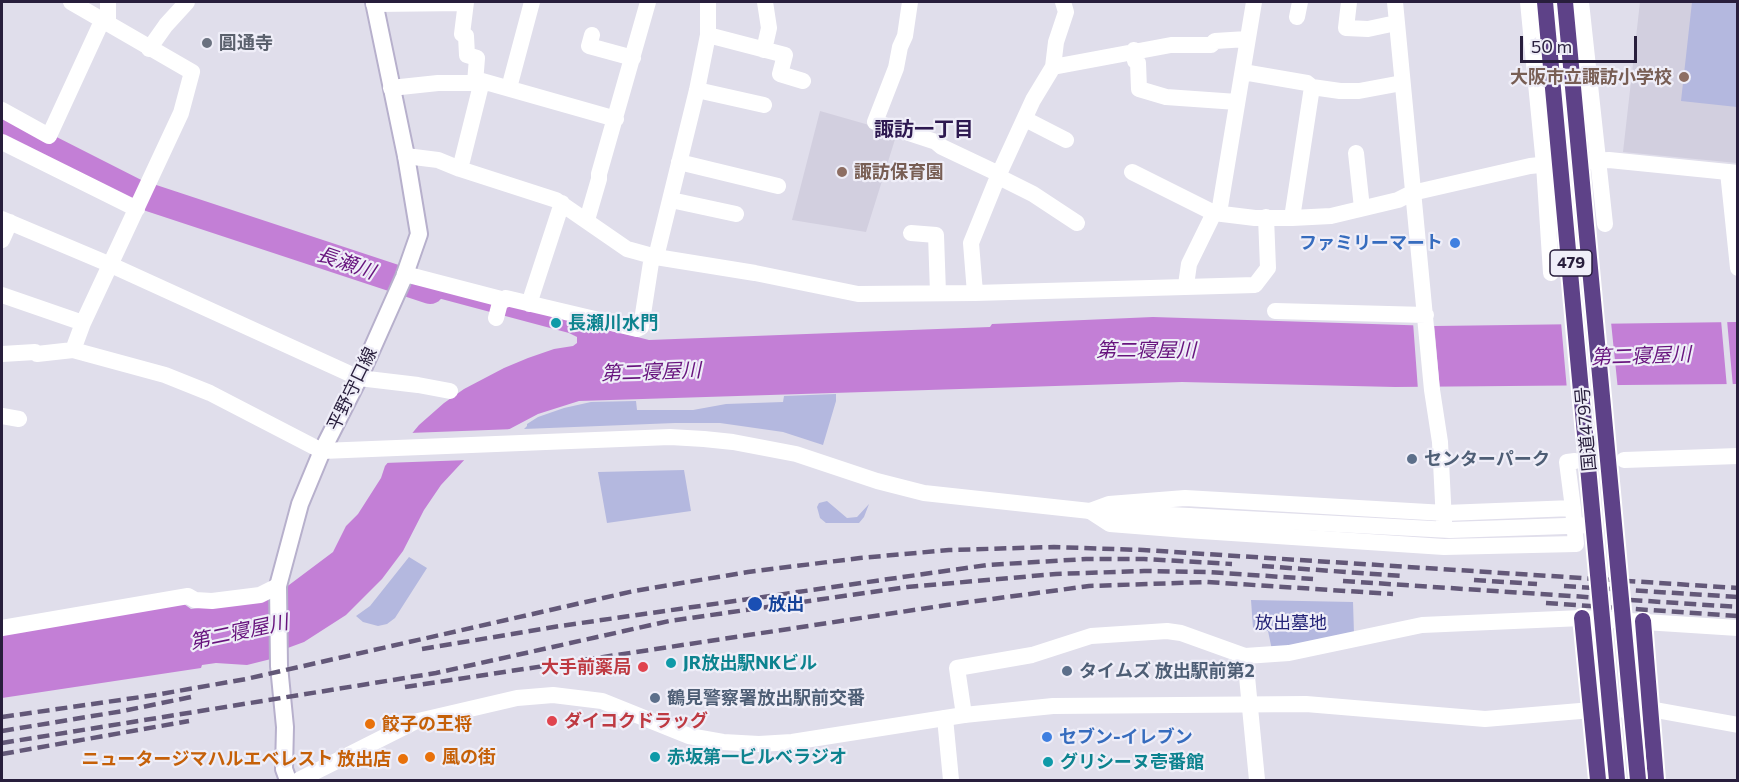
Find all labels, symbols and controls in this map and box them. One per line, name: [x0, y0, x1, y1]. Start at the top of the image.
scale bar: [1523, 24, 1640, 62]
place label: 圓通寺: [219, 32, 273, 54]
text: 50 m: [1531, 35, 1572, 57]
marker: 圓通寺: [200, 36, 214, 50]
place label: 大阪市立諏訪小学校: [1510, 66, 1672, 88]
marker: 大阪市立諏訪小学校: [1677, 70, 1691, 84]
district label: 諏訪一丁目: [874, 117, 974, 141]
place label: 諏訪保育園: [854, 161, 944, 183]
marker: 諏訪保育園: [835, 165, 849, 179]
place label: ファミリーマート: [1299, 232, 1443, 254]
marker: ファミリーマート: [1448, 236, 1462, 250]
water label: 長瀬川: [314, 242, 378, 284]
road number: 479: [1550, 250, 1592, 276]
place label: 長瀬川水門: [568, 312, 658, 334]
marker: 長瀬川水門: [549, 316, 563, 330]
water label: 第二寝屋川: [1096, 338, 1196, 362]
water label: 第二寝屋川: [1591, 342, 1691, 370]
street label: 平野守口線: [323, 344, 381, 434]
water label: 第二寝屋川: [601, 358, 701, 386]
street label: 国道479号: [1572, 386, 1600, 472]
place label: センターパーク: [1424, 448, 1550, 470]
marker: センターパーク: [1405, 452, 1419, 466]
place label: 放出: [768, 593, 804, 615]
marker: 放出: [746, 595, 764, 613]
water label: 第二寝屋川: [188, 610, 290, 654]
park label: 放出墓地: [1255, 612, 1327, 634]
place label: JR放出駅NKビル: [683, 652, 817, 674]
place label: 大手前薬局: [541, 656, 631, 678]
marker: JR放出駅NKビル: [664, 656, 678, 670]
marker: 大手前薬局: [636, 660, 650, 674]
place label: タイムズ 放出駅前第2: [1079, 660, 1255, 682]
marker: タイムズ 放出駅前第2: [1060, 664, 1074, 678]
place label: 鶴見警察署放出駅前交番: [667, 687, 865, 709]
marker: 鶴見警察署放出駅前交番: [648, 691, 662, 705]
place label: ダイコクドラッグ: [564, 710, 708, 732]
place label: 餃子の王将: [382, 713, 472, 735]
marker: ダイコクドラッグ: [545, 714, 559, 728]
marker: 餃子の王将: [363, 717, 377, 731]
place label: セブン-イレブン: [1059, 726, 1193, 748]
marker: セブン-イレブン: [1040, 730, 1054, 744]
place label: 風の街: [442, 746, 496, 768]
place label: 赤坂第一ビルべラジオ: [667, 746, 847, 768]
place label: ニュータージマハルエベレスト 放出店: [82, 748, 391, 770]
marker: 風の街: [423, 750, 437, 764]
marker: 赤坂第一ビルべラジオ: [648, 750, 662, 764]
place label: グリシーヌ壱番館: [1060, 751, 1204, 773]
marker: ニュータージマハルエベレスト 放出店: [396, 752, 410, 766]
marker: グリシーヌ壱番館: [1041, 755, 1055, 769]

